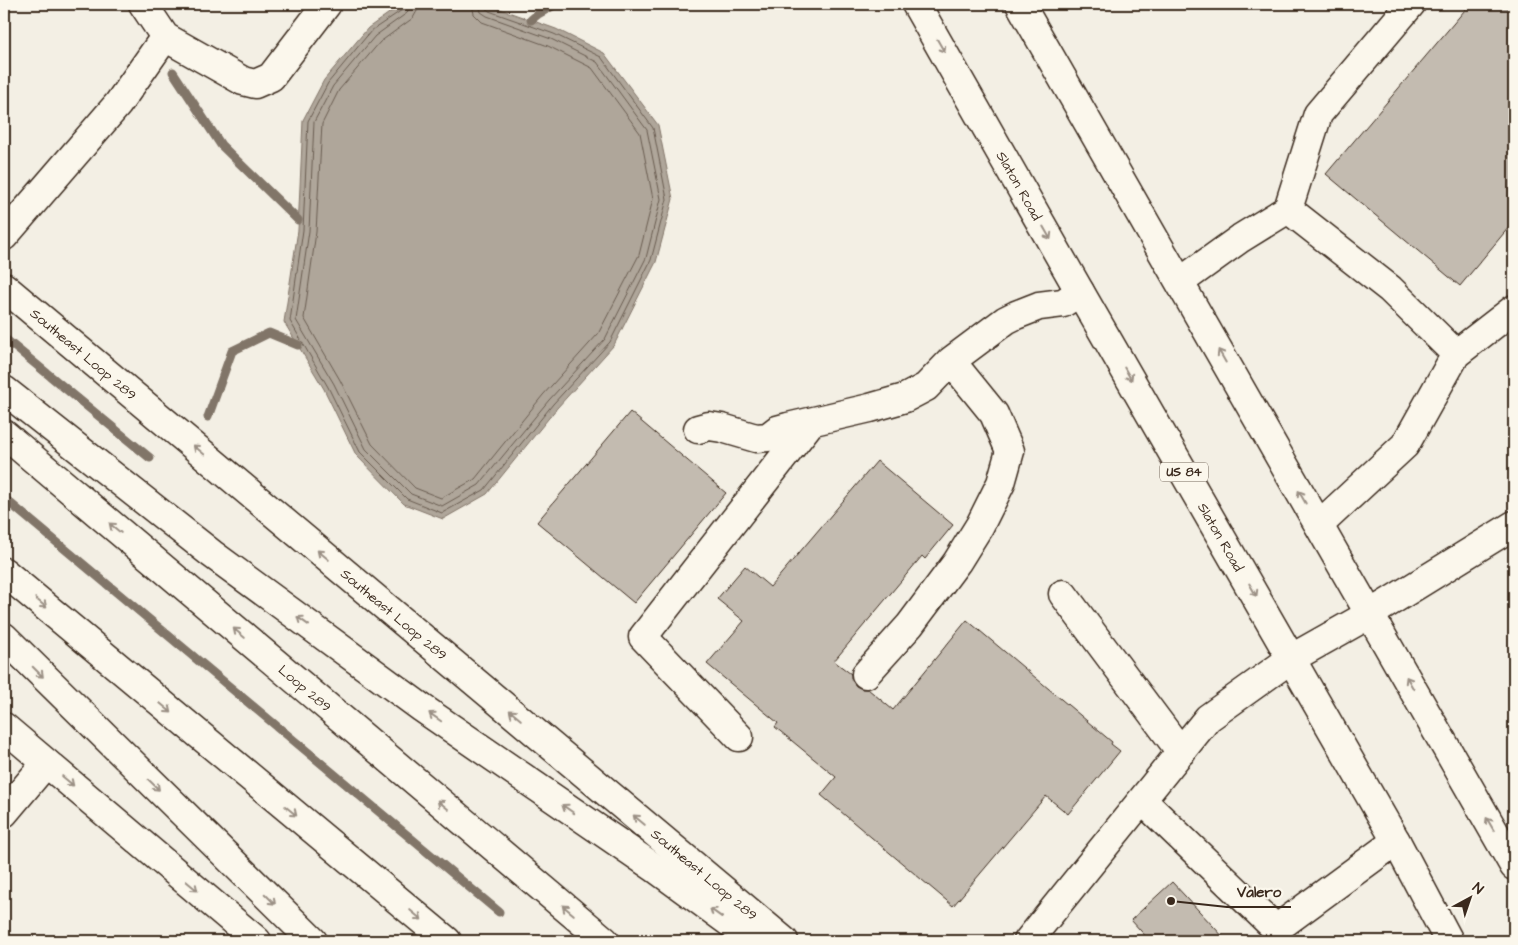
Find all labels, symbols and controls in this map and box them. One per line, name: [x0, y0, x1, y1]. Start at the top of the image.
one-way arrow: [936, 39, 946, 53]
street label: Slaton Road: [991, 148, 1046, 224]
one-way arrow: [1042, 226, 1052, 240]
street label: Southeast Loop 289: [25, 304, 141, 405]
one-way arrow: [1216, 349, 1226, 363]
one-way arrow: [1123, 366, 1133, 381]
one-way arrow: [192, 445, 205, 456]
road number: US 84: [1160, 462, 1208, 482]
one-way arrow: [1297, 490, 1307, 504]
street label: Slaton Road: [1192, 499, 1248, 576]
one-way arrow: [109, 523, 122, 534]
one-way arrow: [317, 549, 330, 560]
street label: Southeast Loop 289: [336, 564, 451, 665]
one-way arrow: [1248, 583, 1258, 597]
one-way arrow: [34, 598, 47, 609]
one-way arrow: [296, 616, 310, 626]
one-way arrow: [233, 628, 246, 639]
street label: Loop 289: [274, 661, 335, 717]
one-way arrow: [32, 666, 44, 678]
one-way arrow: [1404, 676, 1414, 691]
one-way arrow: [159, 702, 172, 713]
one-way arrow: [508, 710, 521, 721]
one-way arrow: [428, 712, 442, 722]
one-way arrow: [61, 776, 74, 787]
one-way arrow: [148, 779, 160, 791]
one-way arrow: [437, 800, 450, 811]
one-way arrow: [562, 804, 576, 814]
one-way arrow: [284, 806, 297, 817]
one-way arrow: [633, 815, 646, 826]
one-way arrow: [1485, 817, 1495, 832]
street label: Southeast Loop 289: [646, 824, 761, 926]
north arrow: [1446, 872, 1496, 922]
callout: Valero: [1227, 877, 1291, 907]
text: N: [1468, 878, 1488, 899]
one-way arrow: [185, 881, 198, 892]
text: Valero: [1236, 882, 1282, 903]
one-way arrow: [264, 893, 277, 905]
one-way arrow: [562, 905, 575, 916]
one-way arrow: [710, 907, 723, 918]
one-way arrow: [409, 909, 422, 920]

